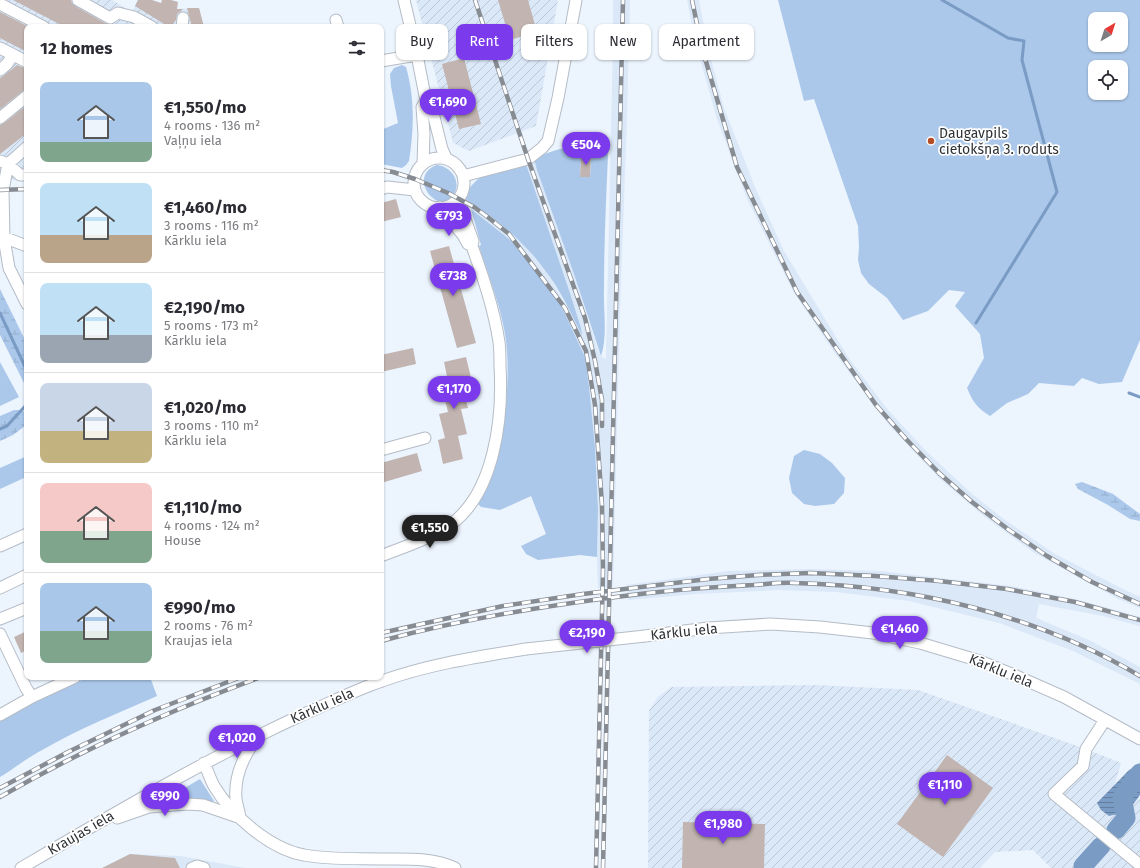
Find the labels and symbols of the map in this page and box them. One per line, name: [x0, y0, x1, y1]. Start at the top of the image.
north arrow: [1088, 12, 1128, 52]
pin: €1,690: [415, 89, 481, 123]
place label: Daugavpils cietokšņa 3. roduts: [939, 125, 1059, 159]
pin: €504: [562, 132, 610, 166]
marker: Daugavpils cietokšņa 3. roduts: [926, 136, 936, 146]
pin: €793: [425, 203, 473, 237]
pin: €738: [429, 263, 477, 297]
pin: €1,170: [421, 376, 487, 410]
pin: €1,550: [397, 515, 463, 549]
pin: €1,460: [867, 616, 933, 650]
pin: €2,190: [554, 620, 620, 654]
street label: Kārklu iela: [650, 620, 718, 644]
street label: Kārklu iela: [967, 650, 1035, 692]
street label: Kārklu iela: [288, 685, 356, 727]
pin: €1,020: [204, 725, 270, 759]
pin: €1,110: [912, 772, 978, 806]
pin: €990: [141, 783, 189, 817]
street label: Kraujas iela: [45, 807, 117, 859]
pin: €1,980: [690, 811, 756, 845]

